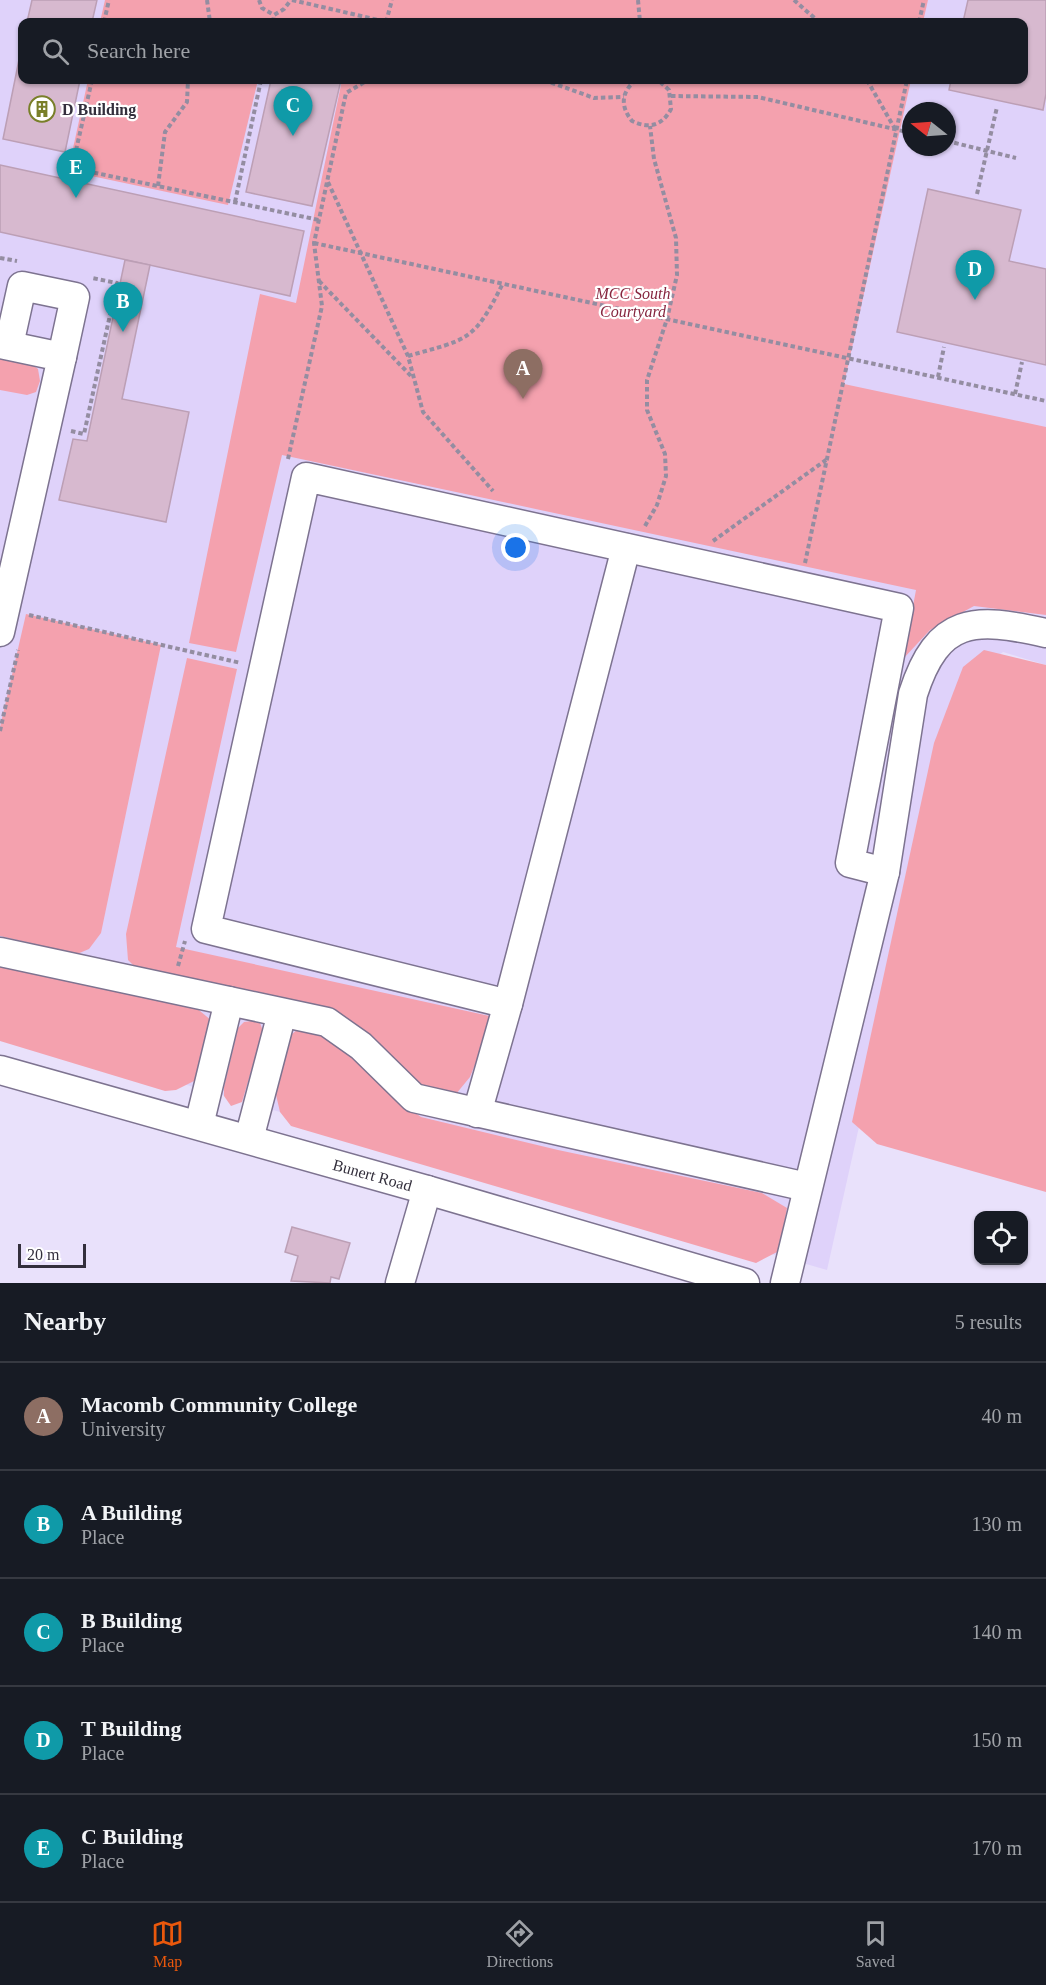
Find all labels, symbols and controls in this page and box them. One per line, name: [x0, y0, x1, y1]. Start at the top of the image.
search box: [18, 18, 1028, 84]
icon: search: [39, 35, 72, 68]
text: Search here: [87, 38, 190, 63]
pin: C: [274, 86, 312, 136]
building icon: D Building: [27, 94, 57, 124]
place label: D Building: [62, 101, 136, 119]
north arrow: [902, 102, 956, 156]
pin: E: [56, 148, 96, 198]
pin: D: [956, 250, 994, 300]
pin: B: [104, 282, 142, 332]
park label: MCC South Courtyard: [594, 285, 671, 321]
pin: A: [504, 350, 542, 399]
your location: [501, 533, 530, 562]
street label: Bunert Road: [331, 1156, 414, 1194]
map controls: [974, 1211, 1028, 1265]
button: locate: [974, 1211, 1028, 1265]
scale bar: [18, 1241, 86, 1268]
text: 20 m: [27, 1246, 59, 1263]
text: Nearby: [24, 1307, 106, 1336]
text: 5 results: [955, 1311, 1022, 1333]
text: Macomb Community College: [81, 1392, 357, 1417]
text: A: [36, 1405, 51, 1427]
text: 40 m: [981, 1405, 1022, 1427]
text: University: [81, 1418, 165, 1440]
text: A Building: [81, 1500, 182, 1525]
text: B: [37, 1513, 50, 1535]
text: 130 m: [971, 1513, 1022, 1535]
text: Place: [81, 1526, 124, 1548]
text: B Building: [81, 1608, 182, 1633]
text: C: [36, 1621, 51, 1643]
text: 140 m: [971, 1621, 1022, 1643]
text: Place: [81, 1634, 124, 1656]
text: T Building: [81, 1716, 182, 1741]
text: D: [36, 1729, 51, 1751]
text: 150 m: [971, 1729, 1022, 1751]
text: Place: [81, 1742, 124, 1764]
text: C Building: [81, 1824, 183, 1849]
text: E: [37, 1837, 50, 1859]
text: 170 m: [971, 1837, 1022, 1859]
text: Place: [81, 1850, 124, 1872]
tab: Map: [151, 1917, 184, 1971]
tab: Directions: [487, 1917, 553, 1971]
tab: Saved: [856, 1917, 895, 1971]

